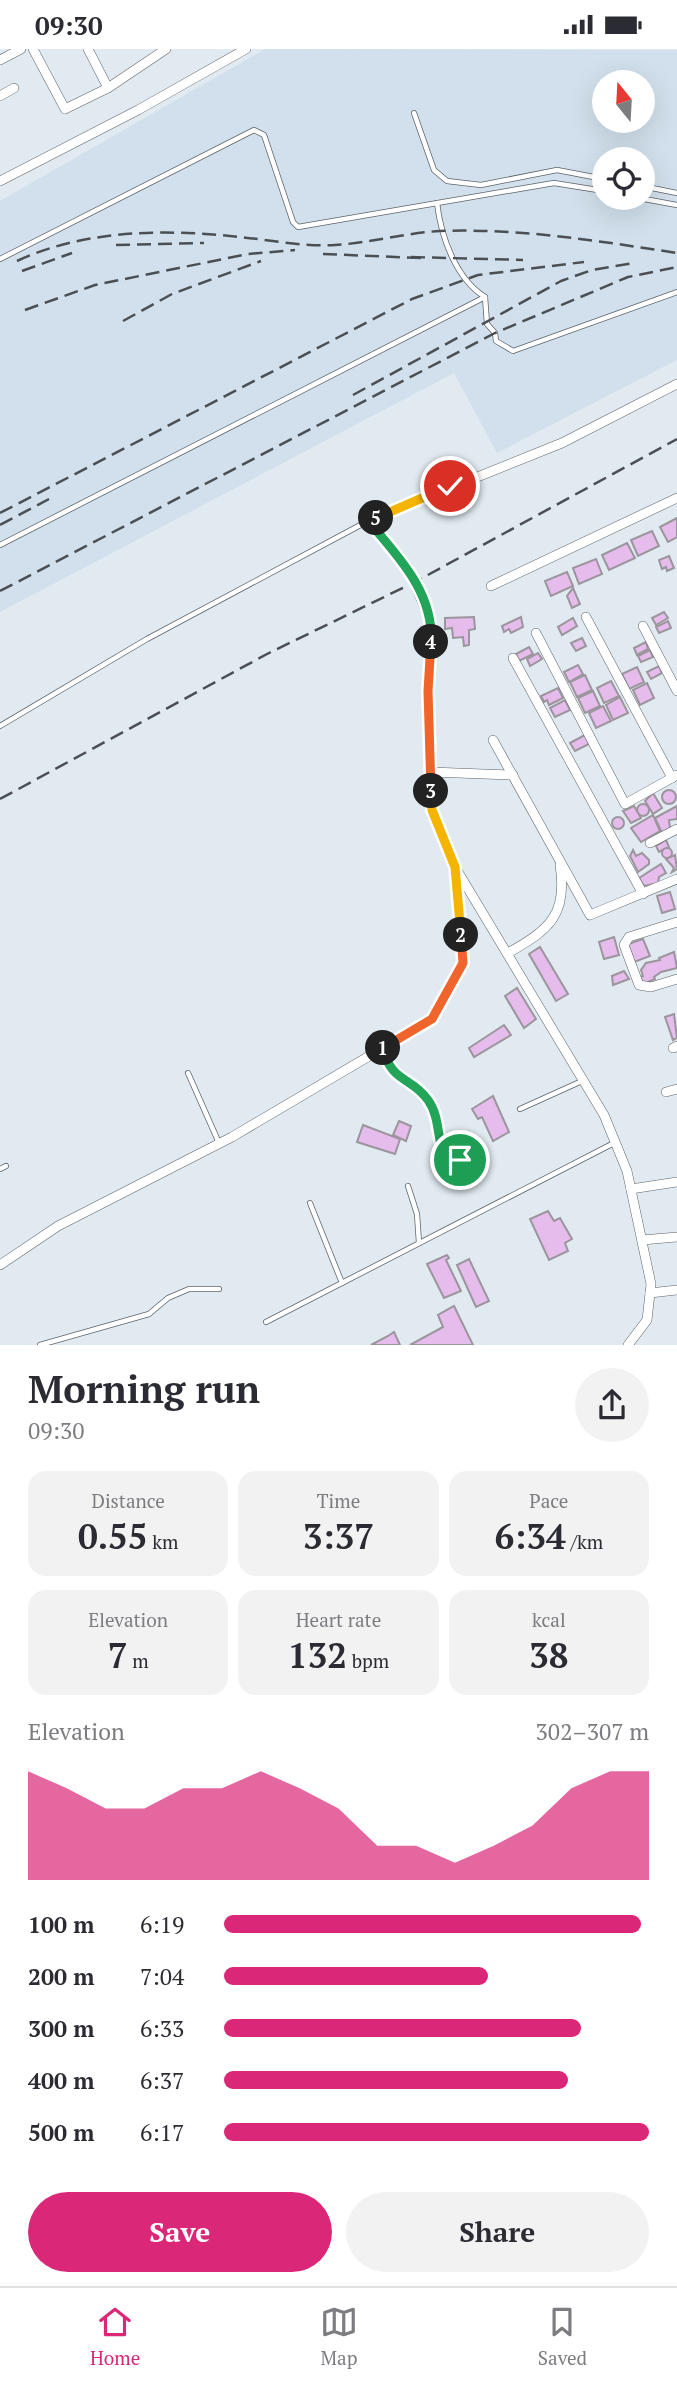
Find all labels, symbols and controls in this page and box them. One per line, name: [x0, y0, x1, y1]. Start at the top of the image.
text: 09:30: [35, 8, 103, 42]
north arrow: [592, 70, 654, 133]
map controls: [592, 70, 655, 210]
button: locate: [592, 147, 655, 210]
pin: [420, 456, 480, 516]
icon: check: [431, 467, 469, 505]
pin: 5: [358, 501, 394, 535]
text: 5: [370, 505, 381, 530]
pin: 4: [414, 625, 448, 659]
text: 4: [425, 629, 436, 654]
pin: 3: [414, 773, 448, 809]
text: 3: [425, 778, 436, 803]
pin: 2: [444, 917, 478, 952]
text: 2: [455, 922, 466, 947]
pin: 1: [366, 1031, 400, 1065]
text: 1: [377, 1035, 388, 1060]
pin: [430, 1130, 490, 1190]
icon: arrive: [441, 1141, 479, 1179]
text: Morning run: [28, 1364, 260, 1414]
button: share: [575, 1368, 649, 1442]
text: 09:30: [28, 1415, 85, 1446]
text: Distance: [91, 1488, 165, 1513]
text: Time: [317, 1488, 360, 1513]
text: Pace: [529, 1488, 568, 1513]
text: 0.55: [78, 1513, 148, 1559]
text: 3:37: [303, 1513, 374, 1559]
text: 6:34: [494, 1513, 566, 1559]
text: km: [148, 1529, 178, 1554]
text: /km: [566, 1529, 603, 1554]
text: Elevation: [88, 1607, 168, 1632]
text: Heart rate: [296, 1607, 381, 1632]
text: kcal: [532, 1607, 566, 1632]
text: 7: [108, 1632, 128, 1678]
text: 132: [288, 1632, 347, 1678]
text: 38: [529, 1632, 569, 1678]
text: m: [128, 1648, 149, 1673]
text: bpm: [347, 1648, 389, 1673]
text: Elevation: [28, 1716, 125, 1747]
text: 302–307 m: [536, 1716, 649, 1747]
text: 100 m: [28, 1909, 94, 1940]
text: 6:19: [140, 1909, 184, 1940]
text: 200 m: [28, 1961, 94, 1992]
text: 7:04: [140, 1961, 184, 1992]
text: 300 m: [28, 2013, 94, 2044]
text: 6:33: [140, 2013, 184, 2044]
text: 400 m: [28, 2065, 94, 2096]
text: 6:37: [140, 2065, 184, 2096]
text: 500 m: [28, 2117, 94, 2148]
text: 6:17: [140, 2117, 184, 2148]
button: Save: [28, 2192, 332, 2272]
button: Share: [346, 2192, 649, 2272]
tab: Home: [90, 2303, 140, 2370]
tab: Map: [320, 2303, 358, 2370]
tab: Saved: [538, 2303, 587, 2370]

